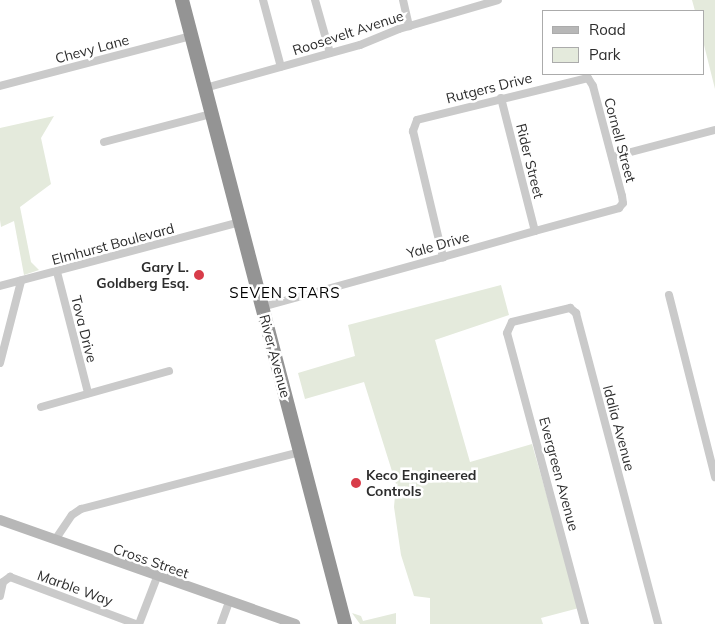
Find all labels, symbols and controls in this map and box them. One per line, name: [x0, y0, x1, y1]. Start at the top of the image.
street label: Roosevelt Avenue: [290, 7, 406, 59]
legend: [542, 10, 705, 75]
text: Road: [589, 20, 626, 39]
street label: Chevy Lane: [53, 31, 131, 67]
text: Park: [589, 45, 621, 64]
street label: Rutgers Drive: [444, 69, 534, 107]
street label: Cornell Street: [601, 96, 639, 184]
street label: Rider Street: [513, 122, 547, 200]
street label: Elmhurst Boulevard: [50, 220, 176, 268]
street label: Yale Drive: [405, 228, 471, 262]
place label: Gary L. Goldberg Esq.: [96, 259, 189, 292]
marker: Gary L. Goldberg Esq.: [193, 269, 205, 281]
district label: SEVEN STARS: [228, 284, 342, 302]
street label: Tova Drive: [68, 294, 100, 364]
street label: River Avenue: [256, 313, 294, 399]
street label: Idalia Avenue: [600, 383, 638, 473]
street label: Evergreen Avenue: [536, 415, 582, 533]
place label: Keco Engineered Controls: [366, 467, 477, 500]
marker: Keco Engineered Controls: [350, 477, 362, 489]
street label: Cross Street: [111, 540, 191, 582]
street label: Marble Way: [35, 567, 115, 609]

